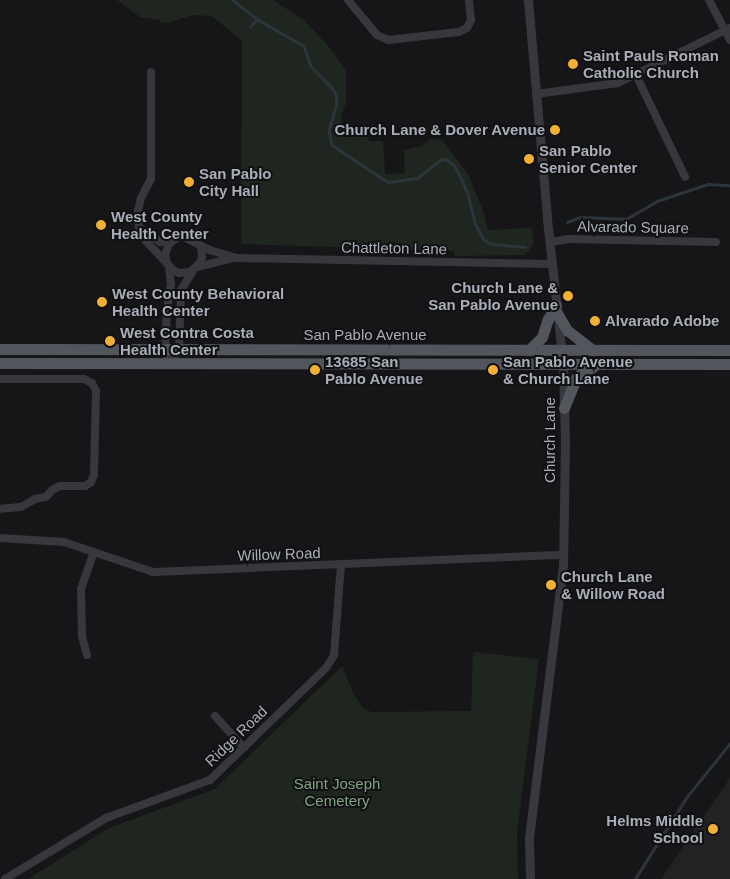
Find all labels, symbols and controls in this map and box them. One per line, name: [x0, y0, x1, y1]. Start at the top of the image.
place label: Saint Pauls Roman Catholic Church: [583, 46, 719, 81]
marker: Saint Pauls Roman Catholic Church: [567, 58, 579, 70]
place label: Church Lane & Dover Avenue: [334, 121, 545, 139]
marker: Church Lane & Dover Avenue: [549, 124, 561, 136]
place label: San Pablo Senior Center: [539, 141, 637, 176]
marker: San Pablo Senior Center: [523, 153, 535, 165]
place label: San Pablo City Hall: [199, 164, 272, 199]
marker: San Pablo City Hall: [183, 176, 195, 188]
place label: West County Health Center: [111, 207, 209, 242]
street label: Alvarado Square: [577, 217, 689, 237]
marker: West County Health Center: [95, 219, 107, 231]
street label: Chattleton Lane: [341, 238, 447, 258]
place label: Church Lane & San Pablo Avenue: [428, 278, 558, 313]
place label: West County Behavioral Health Center: [112, 284, 284, 319]
marker: Church Lane & San Pablo Avenue: [562, 290, 574, 302]
marker: West County Behavioral Health Center: [96, 296, 108, 308]
place label: Alvarado Adobe: [605, 312, 720, 330]
marker: Alvarado Adobe: [589, 315, 601, 327]
place label: West Contra Costa Health Center: [120, 323, 254, 358]
street label: San Pablo Avenue: [303, 326, 427, 344]
marker: West Contra Costa Health Center: [104, 335, 116, 347]
place label: 13685 San Pablo Avenue: [325, 352, 424, 387]
place label: San Pablo Avenue & Church Lane: [503, 352, 633, 387]
marker: 13685 San Pablo Avenue: [309, 364, 321, 376]
marker: San Pablo Avenue & Church Lane: [487, 364, 499, 376]
street label: Church Lane: [541, 397, 559, 483]
street label: Willow Road: [237, 544, 321, 564]
place label: Church Lane & Willow Road: [561, 567, 665, 602]
marker: Church Lane & Willow Road: [545, 579, 557, 591]
street label: Ridge Road: [201, 702, 271, 770]
park label: Saint Joseph Cemetery: [294, 774, 380, 809]
place label: Helms Middle School: [606, 811, 703, 846]
marker: Helms Middle School: [707, 823, 719, 835]

